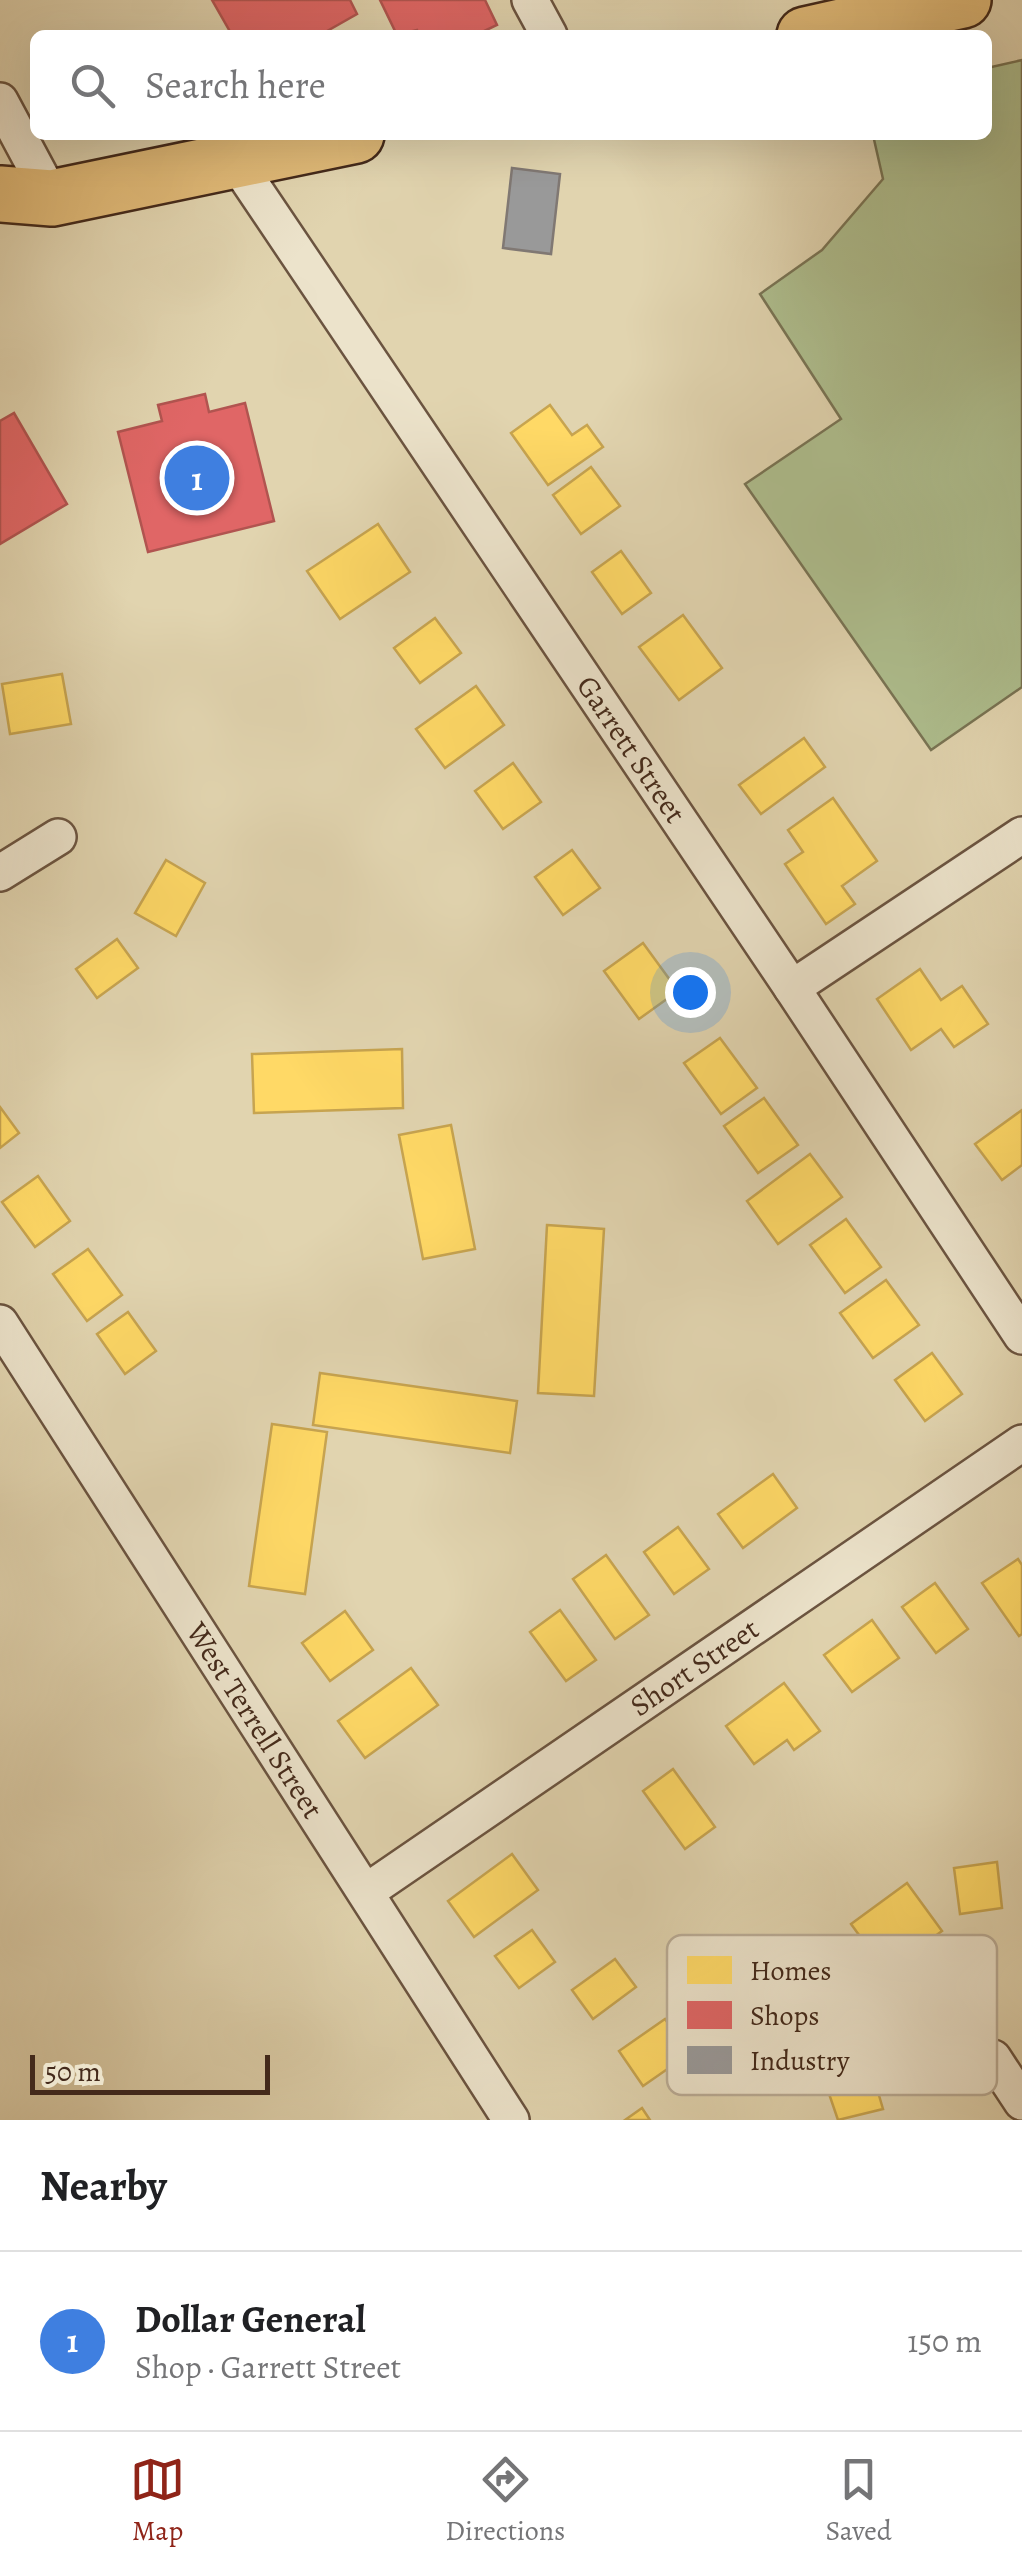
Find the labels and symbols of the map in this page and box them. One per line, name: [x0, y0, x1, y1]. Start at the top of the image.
pin: 1: [164, 440, 230, 516]
street label: Garrett Street: [567, 668, 695, 831]
your location: [665, 967, 716, 1018]
street label: Short Street: [622, 1609, 767, 1725]
street label: West Terrell Street: [176, 1614, 333, 1826]
legend: [667, 1935, 997, 2095]
text: Homes: [750, 1952, 832, 1990]
text: Shops: [750, 1997, 820, 2035]
text: Industry: [750, 2042, 850, 2080]
scale bar: [30, 2050, 270, 2094]

